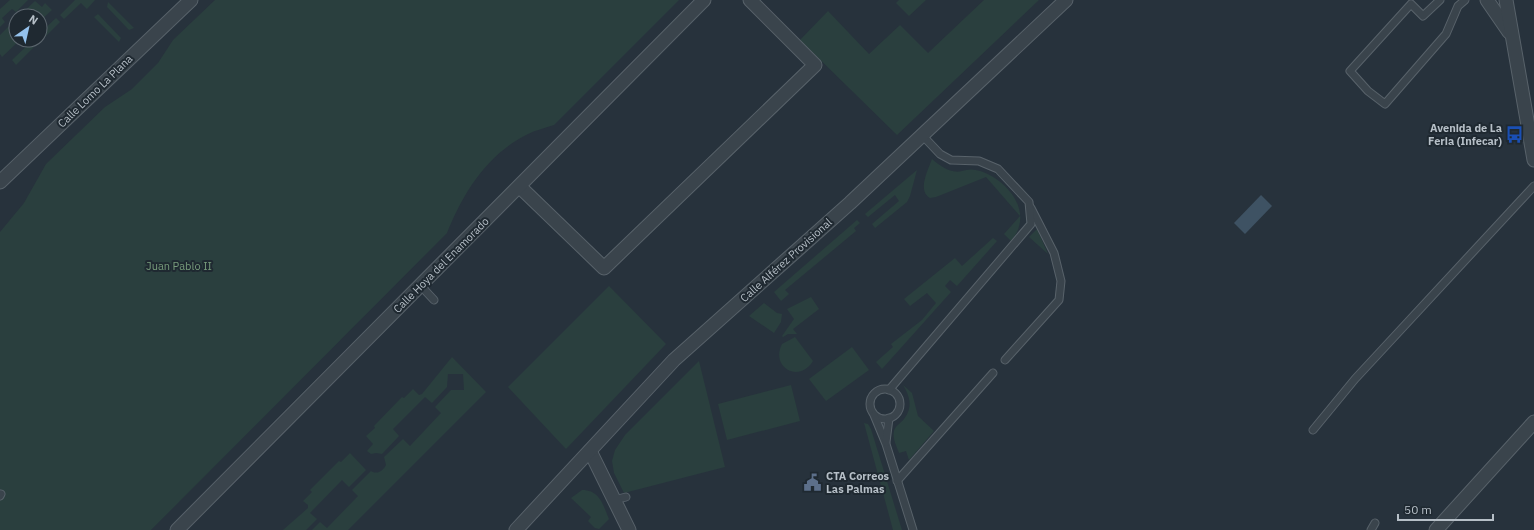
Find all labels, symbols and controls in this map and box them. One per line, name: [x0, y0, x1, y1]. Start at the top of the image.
north arrow: [8, 8, 48, 48]
text: N: [26, 12, 41, 28]
street label: Calle Lomo La Plana: [55, 52, 135, 130]
place label: Avenida de La Feria (Infecar): [1428, 121, 1502, 148]
bus stop icon: Avenida de La Feria (Infecar): [1505, 124, 1525, 144]
street label: Calle Hoya del Enamorado: [390, 214, 492, 316]
street label: Calle Alférez Provisional: [737, 215, 835, 305]
park label: Juan Pablo II: [146, 259, 212, 273]
place label: CTA Correos Las Palmas: [826, 469, 890, 496]
public building icon: CTA Correos Las Palmas: [803, 472, 823, 492]
scale bar: [1398, 496, 1493, 522]
text: 50 m: [1404, 502, 1432, 517]

